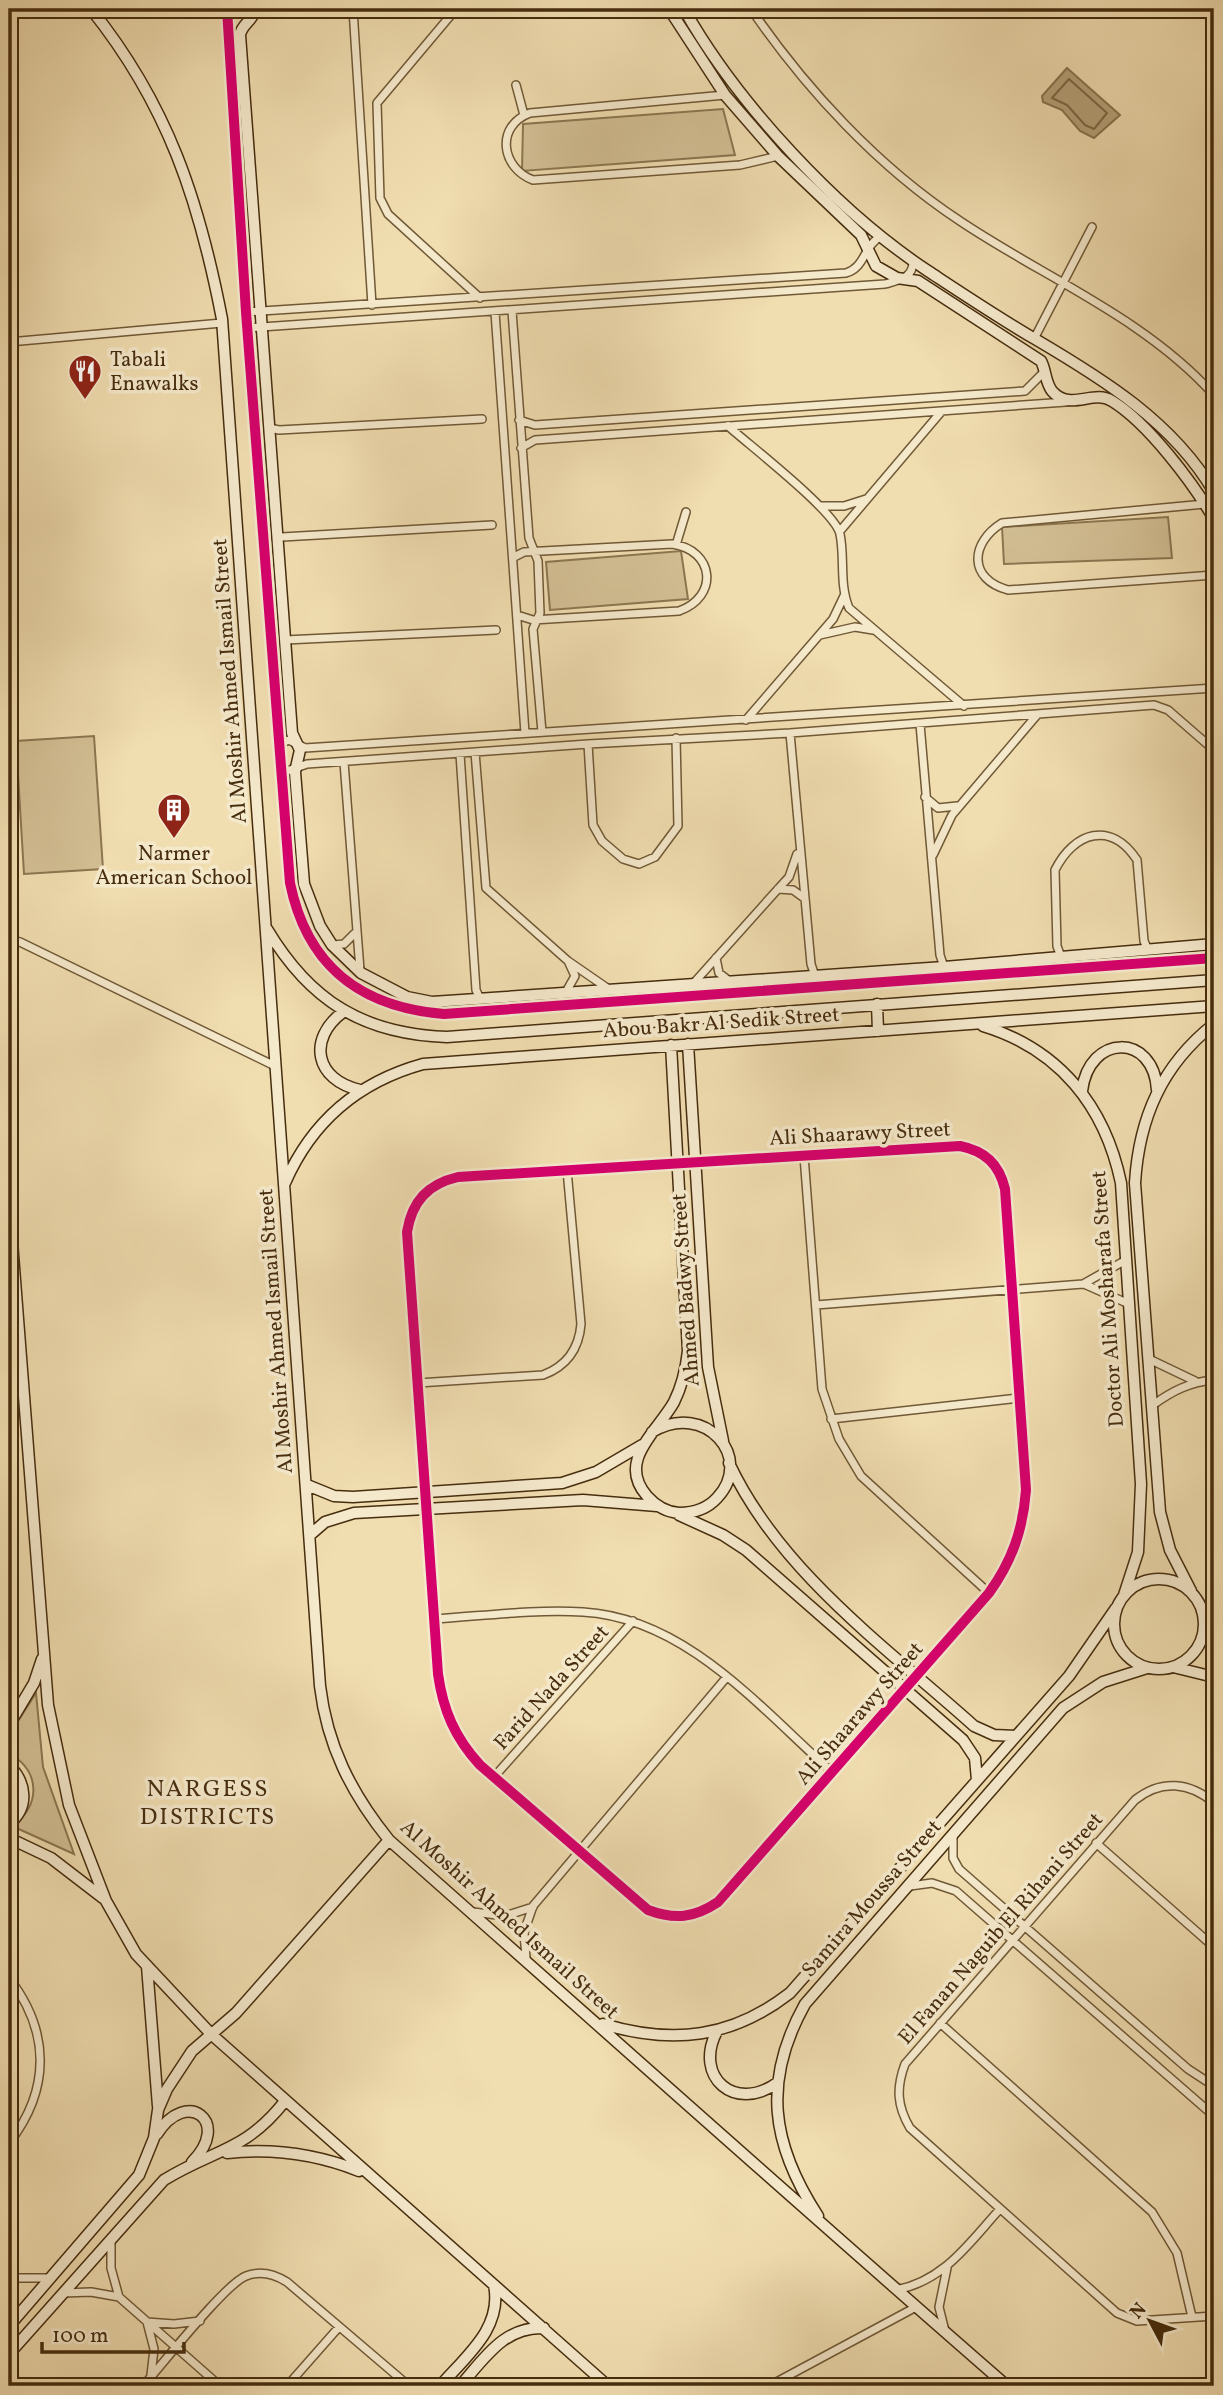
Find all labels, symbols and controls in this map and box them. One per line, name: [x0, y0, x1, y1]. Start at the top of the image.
place label: Tabali Enawalks: [110, 346, 198, 399]
restaurant icon: Tabali Enawalks: [66, 352, 104, 401]
street label: Al Moshir Ahmed Ismail Street: [206, 537, 255, 824]
building icon: Narmer American School: [155, 791, 193, 840]
place label: Narmer American School: [96, 840, 252, 893]
street label: Abou Bakr Al Sedik Street: [602, 1001, 840, 1046]
street label: Ali Shaarawy Street: [769, 1115, 951, 1154]
street label: Doctor Ali Mosharafa Street: [1085, 1170, 1132, 1428]
street label: Al Moshir Ahmed Ismail Street: [252, 1187, 301, 1474]
street label: Ahmed Badwy Street: [665, 1192, 708, 1387]
street label: Farid Nada Street: [488, 1619, 616, 1757]
street label: Ali Shaarawy Street: [790, 1636, 931, 1792]
district label: NARGESS DISTRICTS: [140, 1773, 276, 1835]
street label: El Fanan Naguib El Rihani Street: [892, 1806, 1110, 2052]
street label: Al Moshir Ahmed Ismail Street: [393, 1814, 625, 2026]
street label: Samira Moussa Street: [796, 1814, 949, 1984]
north arrow: [1114, 2286, 1184, 2356]
text: N: [1124, 2297, 1153, 2325]
scale bar: [42, 2311, 184, 2355]
text: 100 m: [52, 2322, 109, 2351]

